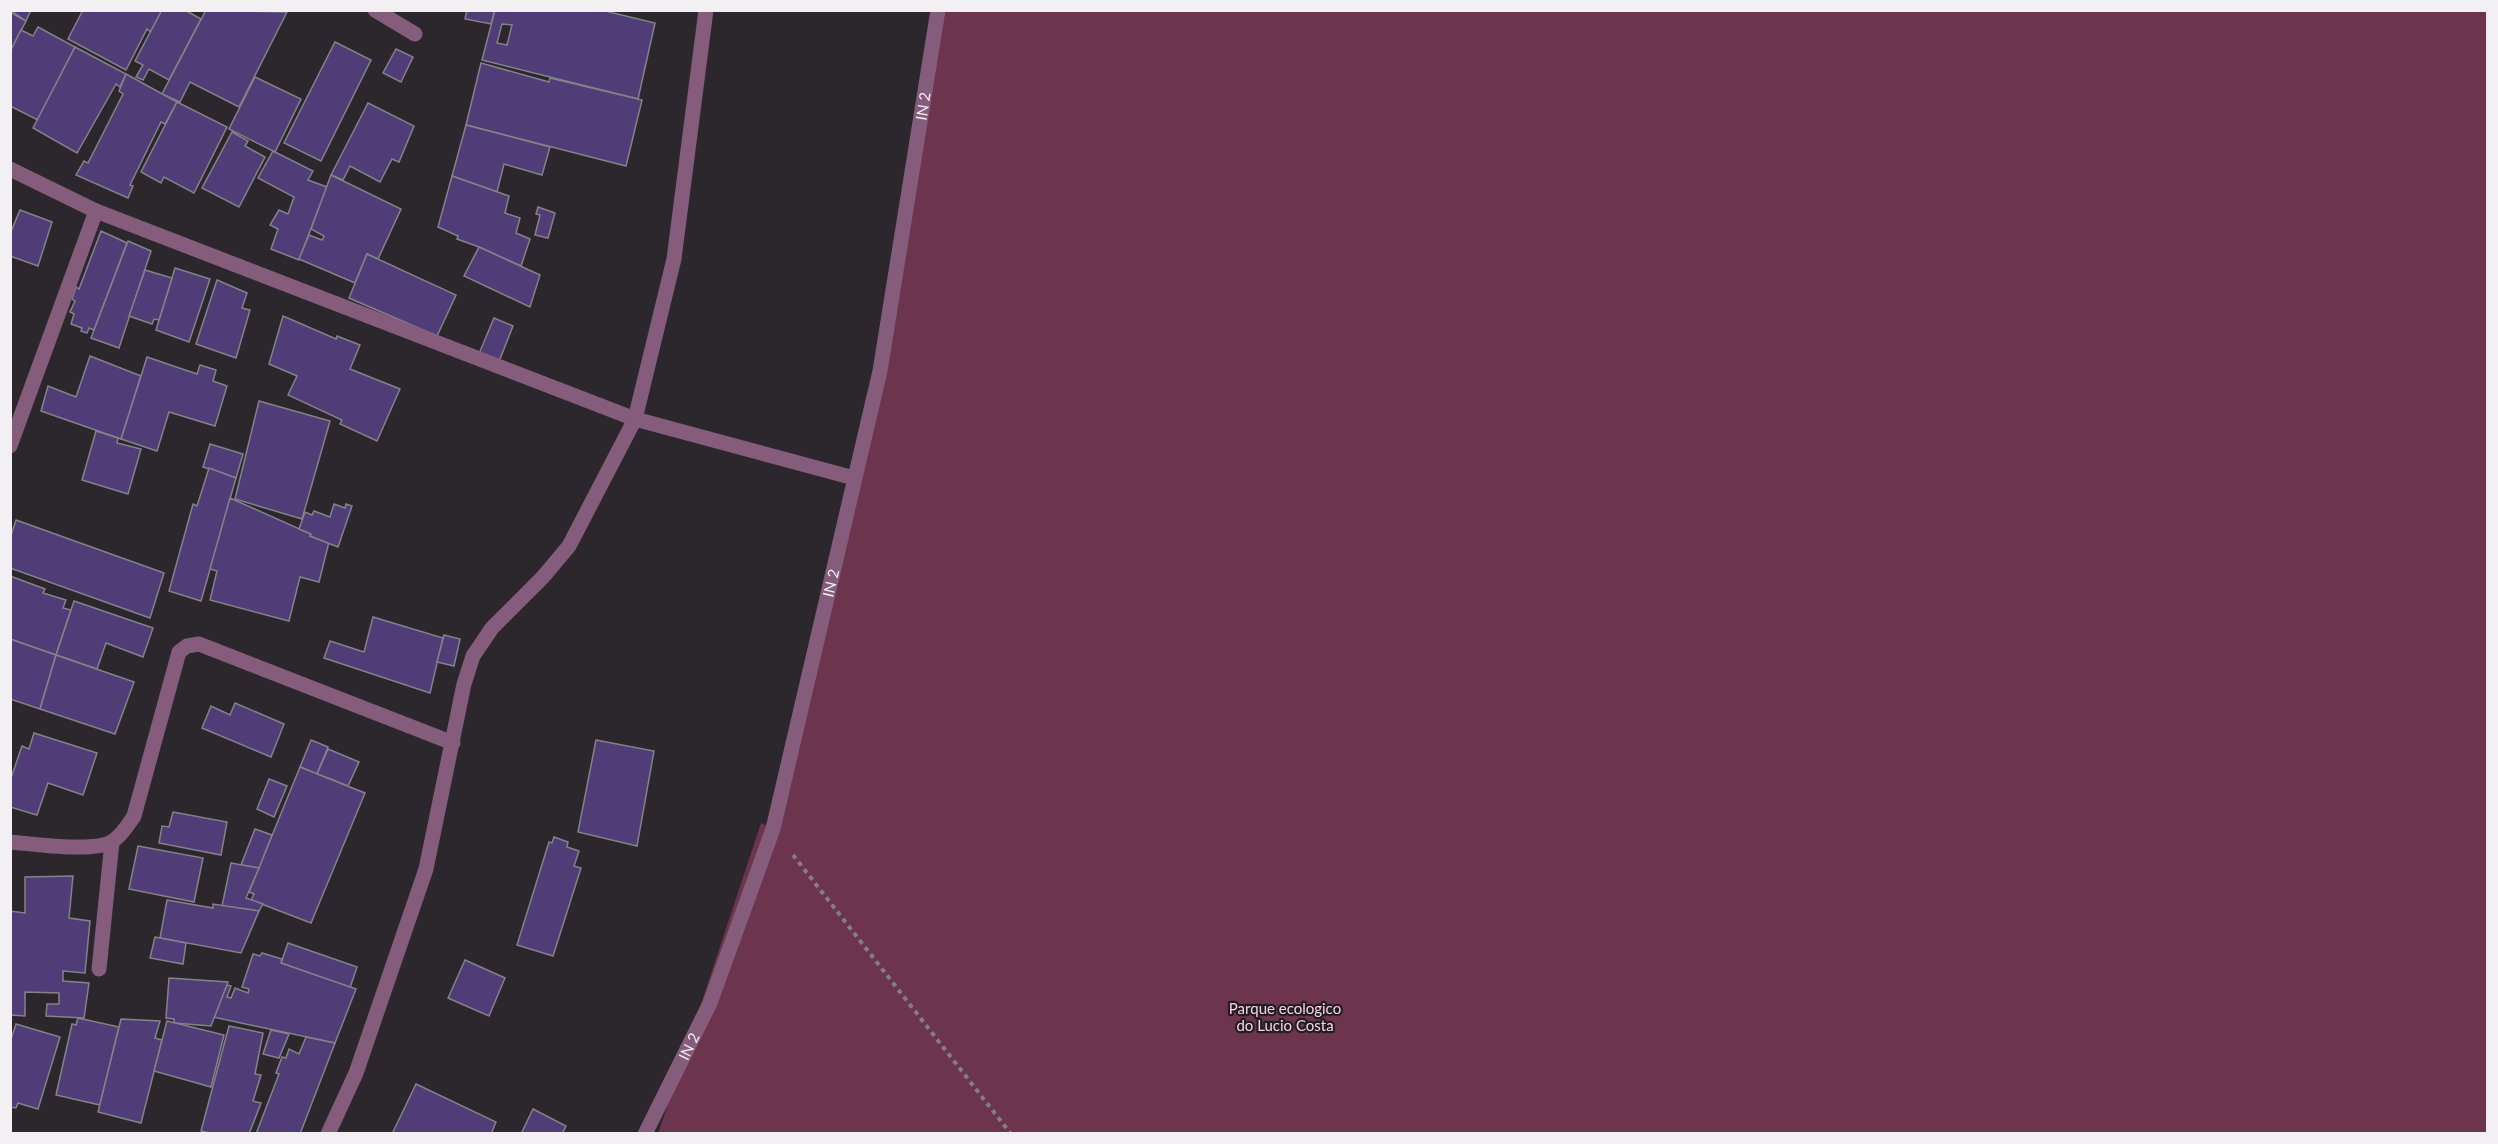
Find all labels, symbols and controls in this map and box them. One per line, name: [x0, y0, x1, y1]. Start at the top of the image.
street label: IN 2: [911, 91, 934, 121]
street label: IN 2: [819, 567, 842, 599]
park label: Parque ecologico do Lucio Costa: [1229, 999, 1341, 1034]
street label: IN 2: [674, 1030, 703, 1063]

